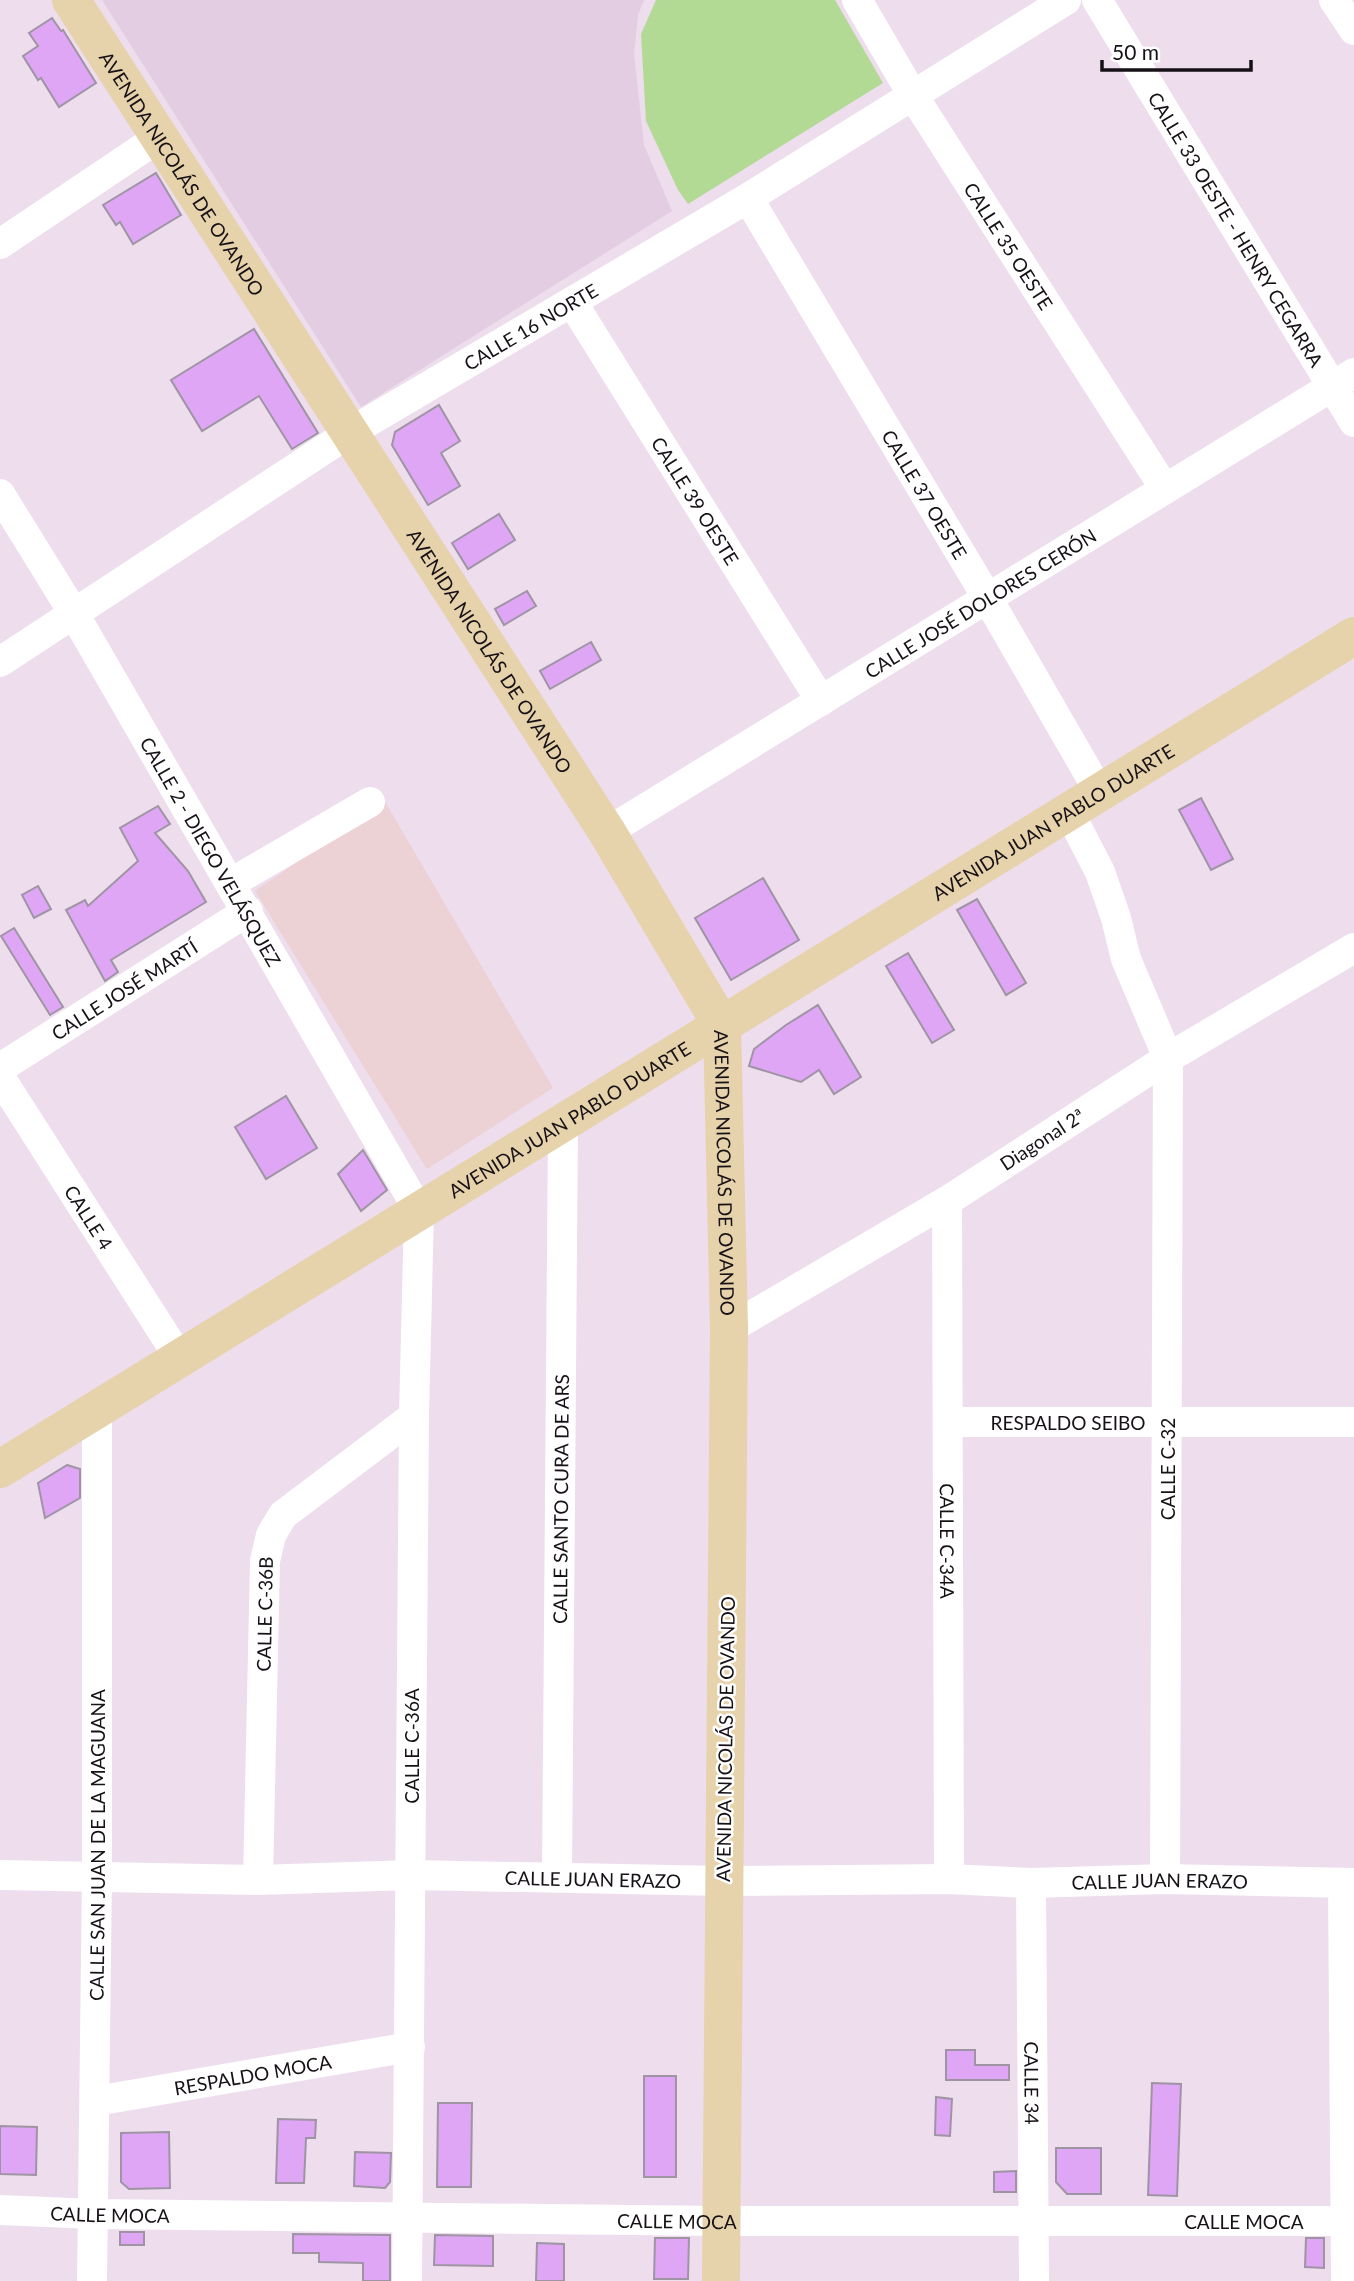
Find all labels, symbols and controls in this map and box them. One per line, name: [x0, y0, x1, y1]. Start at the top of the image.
scale bar: [1102, 28, 1251, 72]
text: 50 m: [1112, 39, 1159, 64]
street label: AVENIDA NICOLÁS DE OVANDO: [95, 47, 270, 300]
street label: CALLE 33 OESTE - HENRY CEGARRA: [1144, 87, 1329, 371]
street label: CALLE 35 OESTE: [960, 178, 1058, 314]
street label: CALLE 16 NORTE: [459, 278, 601, 374]
street label: CALLE 37 OESTE: [878, 425, 973, 563]
street label: CALLE 39 OESTE: [647, 432, 744, 569]
street label: CALLE JOSÉ DOLORES CERÓN: [860, 523, 1100, 682]
street label: AVENIDA NICOLÁS DE OVANDO: [403, 524, 577, 777]
street label: CALLE 2 - DIEGO VELÁSQUEZ: [136, 732, 286, 970]
street label: AVENIDA JUAN PABLO DUARTE: [928, 738, 1178, 904]
street label: CALLE JOSÉ MARTÍ: [47, 934, 203, 1044]
street label: AVENIDA NICOLÁS DE OVANDO: [711, 1029, 740, 1316]
street label: AVENIDA JUAN PABLO DUARTE: [444, 1036, 694, 1202]
street label: Diagonal 2ª: [995, 1103, 1089, 1175]
street label: CALLE 4: [60, 1180, 118, 1253]
street label: CALLE SANTO CURA DE ARS: [548, 1374, 573, 1624]
street label: RESPALDO SEIBO: [991, 1411, 1146, 1434]
street label: CALLE C-32: [1156, 1418, 1179, 1520]
street label: CALLE C-34A: [936, 1483, 960, 1599]
street label: CALLE C-36B: [251, 1556, 277, 1672]
street label: AVENIDA NICOLÁS DE OVANDO: [711, 1596, 739, 1882]
street label: CALLE C-36A: [400, 1688, 423, 1804]
street label: CALLE SAN JUAN DE LA MAGUANA: [84, 1689, 109, 2001]
street label: CALLE JUAN ERAZO: [504, 1865, 681, 1892]
street label: CALLE JUAN ERAZO: [1071, 1867, 1248, 1893]
street label: CALLE 34: [1021, 2041, 1044, 2125]
street label: RESPALDO MOCA: [172, 2049, 333, 2099]
street label: CALLE MOCA: [50, 2201, 170, 2226]
street label: CALLE MOCA: [617, 2208, 737, 2233]
street label: CALLE MOCA: [1184, 2210, 1304, 2233]

